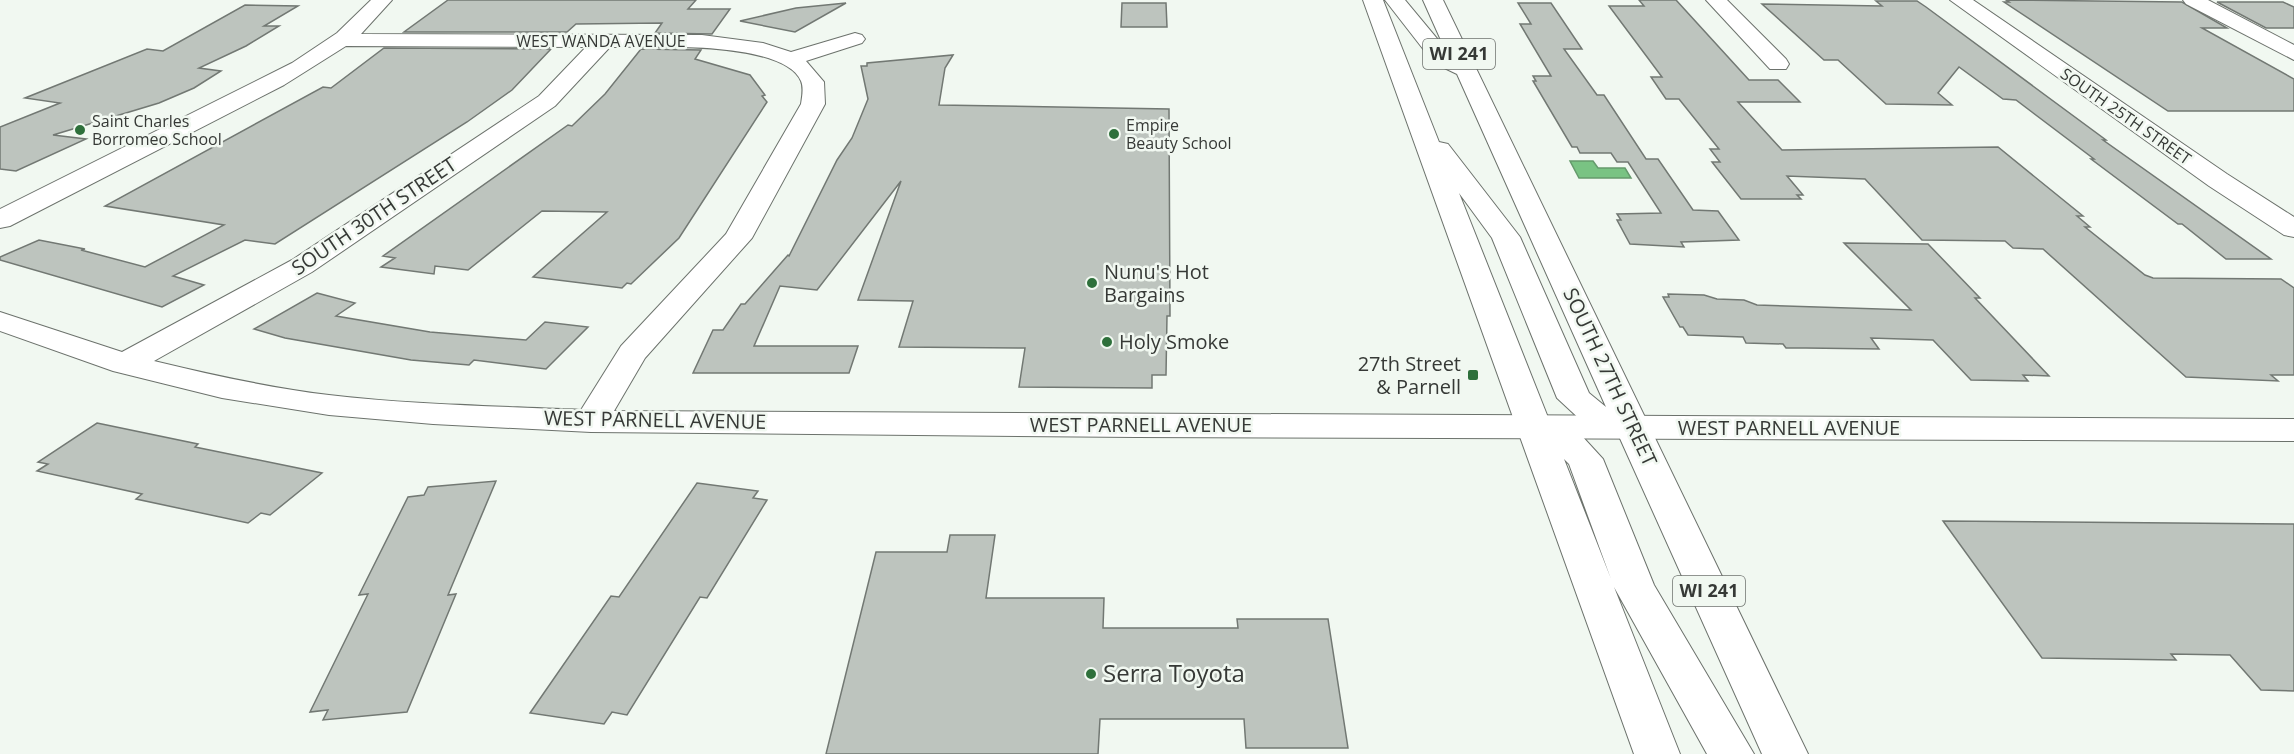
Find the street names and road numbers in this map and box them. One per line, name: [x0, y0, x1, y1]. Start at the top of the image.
street label: WEST WANDA AVENUE: [516, 30, 686, 52]
road number: WI 241: [1423, 39, 1495, 69]
street label: SOUTH 25TH STREET: [2056, 63, 2196, 170]
street label: SOUTH 30TH STREET: [286, 150, 461, 281]
street label: SOUTH 27TH STREET: [1557, 283, 1664, 470]
street label: WEST PARNELL AVENUE: [544, 404, 766, 435]
street label: WEST PARNELL AVENUE: [1030, 411, 1252, 438]
street label: WEST PARNELL AVENUE: [1678, 414, 1900, 441]
road number: WI 241: [1673, 576, 1745, 606]

